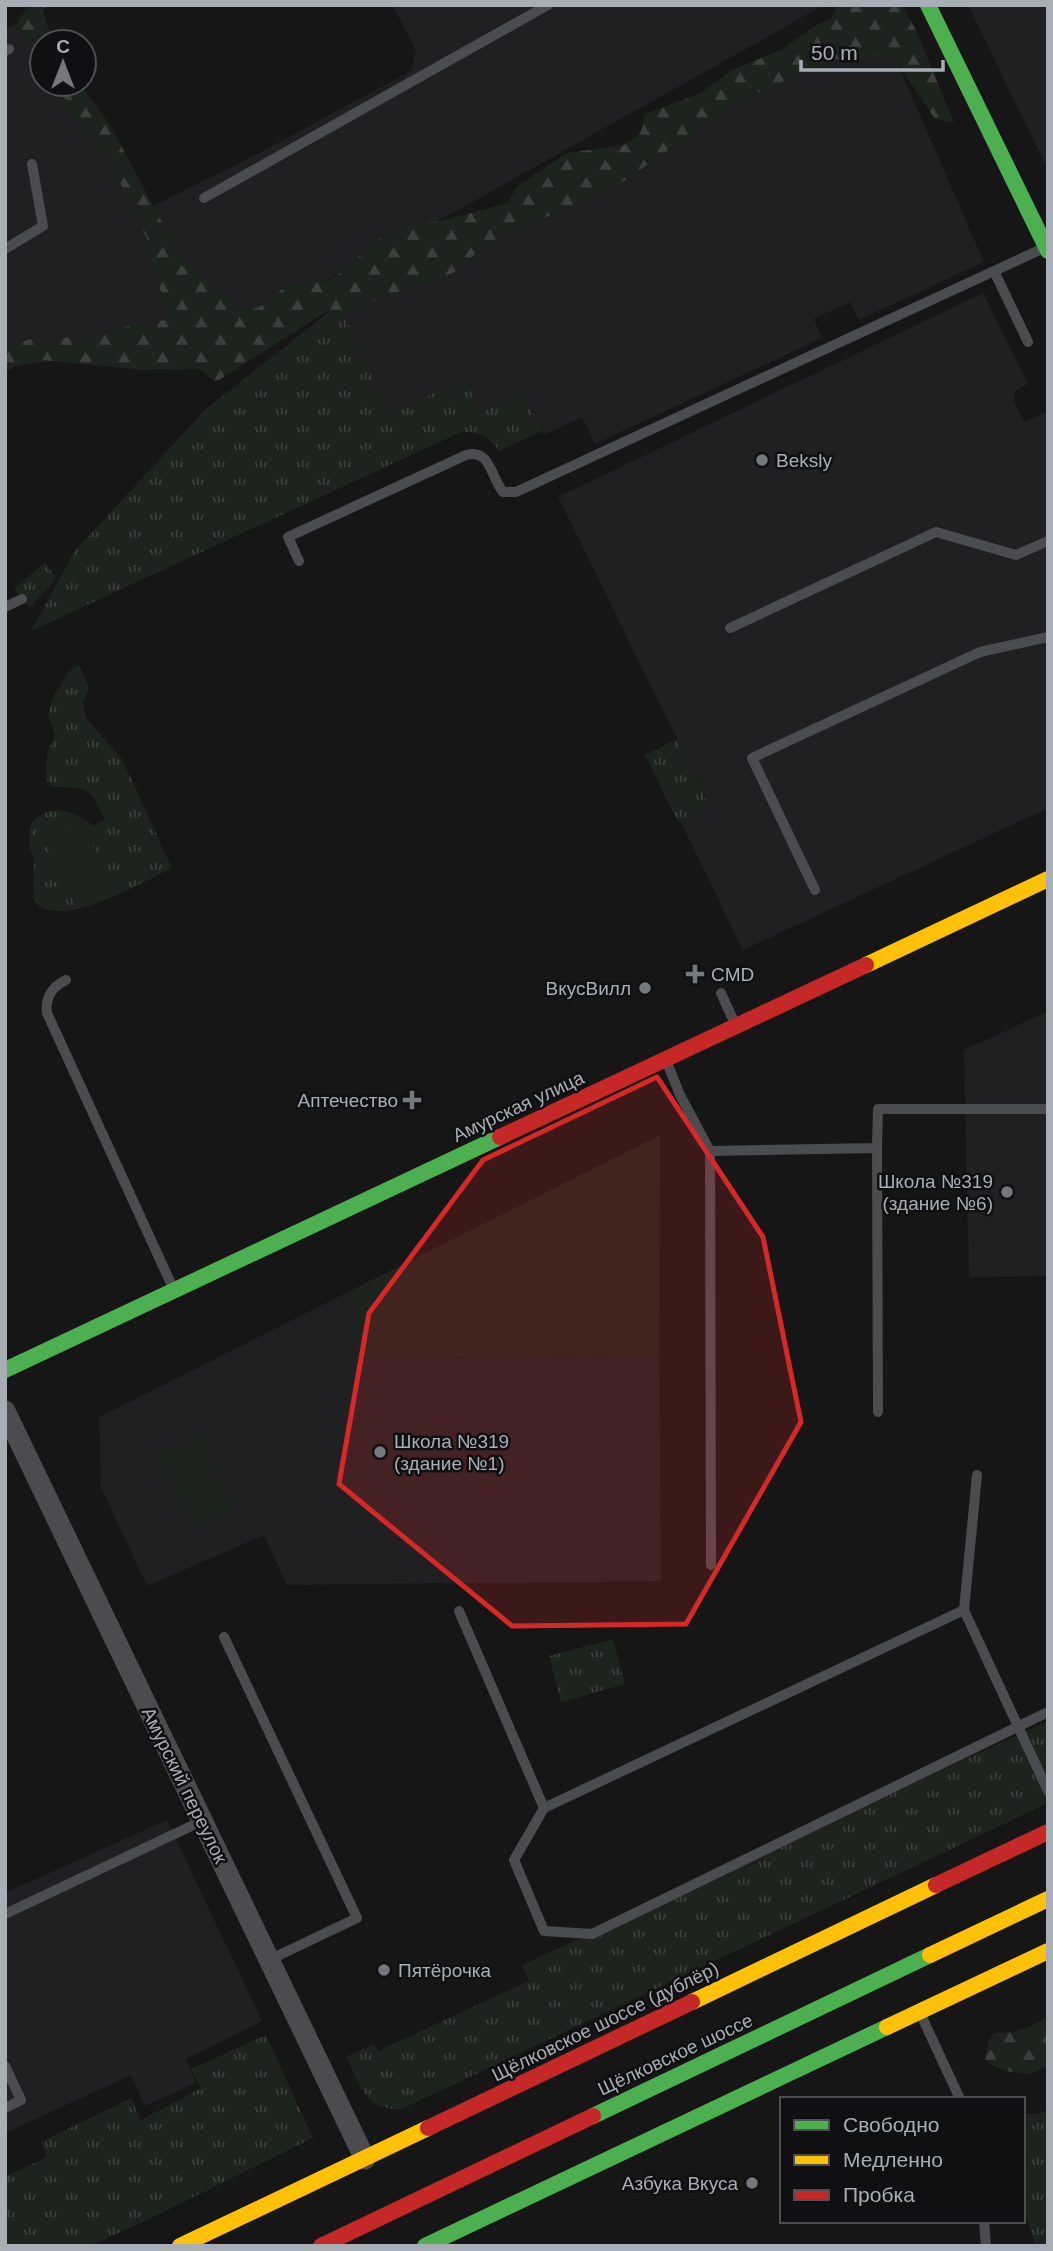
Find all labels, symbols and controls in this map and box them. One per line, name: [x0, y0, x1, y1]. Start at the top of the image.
north arrow: [28, 28, 98, 98]
scale bar: [801, 28, 943, 72]
text: С: [56, 36, 70, 57]
text: 50 m: [811, 41, 858, 64]
place label: Beksly: [776, 450, 832, 471]
marker: Beksly: [754, 452, 770, 468]
marker: CMD: [685, 964, 705, 984]
place label: CMD: [711, 964, 754, 985]
place label: ВкусВилл: [546, 978, 631, 999]
marker: ВкусВилл: [637, 980, 653, 996]
street label: Амурская улица: [449, 1067, 588, 1146]
place label: Аптечество: [297, 1090, 398, 1111]
marker: Аптечество: [404, 1092, 420, 1108]
place label: Школа №319 (здание №6): [878, 1171, 993, 1214]
marker: Школа №319 (здание №6): [999, 1184, 1015, 1200]
place label: Школа №319 (здание №1): [394, 1431, 509, 1474]
marker: Школа №319 (здание №1): [372, 1444, 388, 1460]
street label: Амурский переулок: [138, 1704, 232, 1867]
street label: Щёлковское шоссе (дублёр): [488, 1956, 722, 2086]
place label: Пятёрочка: [398, 1960, 492, 1981]
marker: Пятёрочка: [376, 1962, 392, 1978]
street label: Щёлковское шоссе: [594, 2008, 756, 2100]
legend: [780, 2097, 1025, 2223]
text: Свободно: [843, 2113, 940, 2136]
text: Медленно: [843, 2148, 943, 2171]
place label: Азбука Вкуса: [622, 2173, 738, 2194]
marker: Азбука Вкуса: [744, 2175, 760, 2191]
text: Пробка: [843, 2183, 915, 2206]

